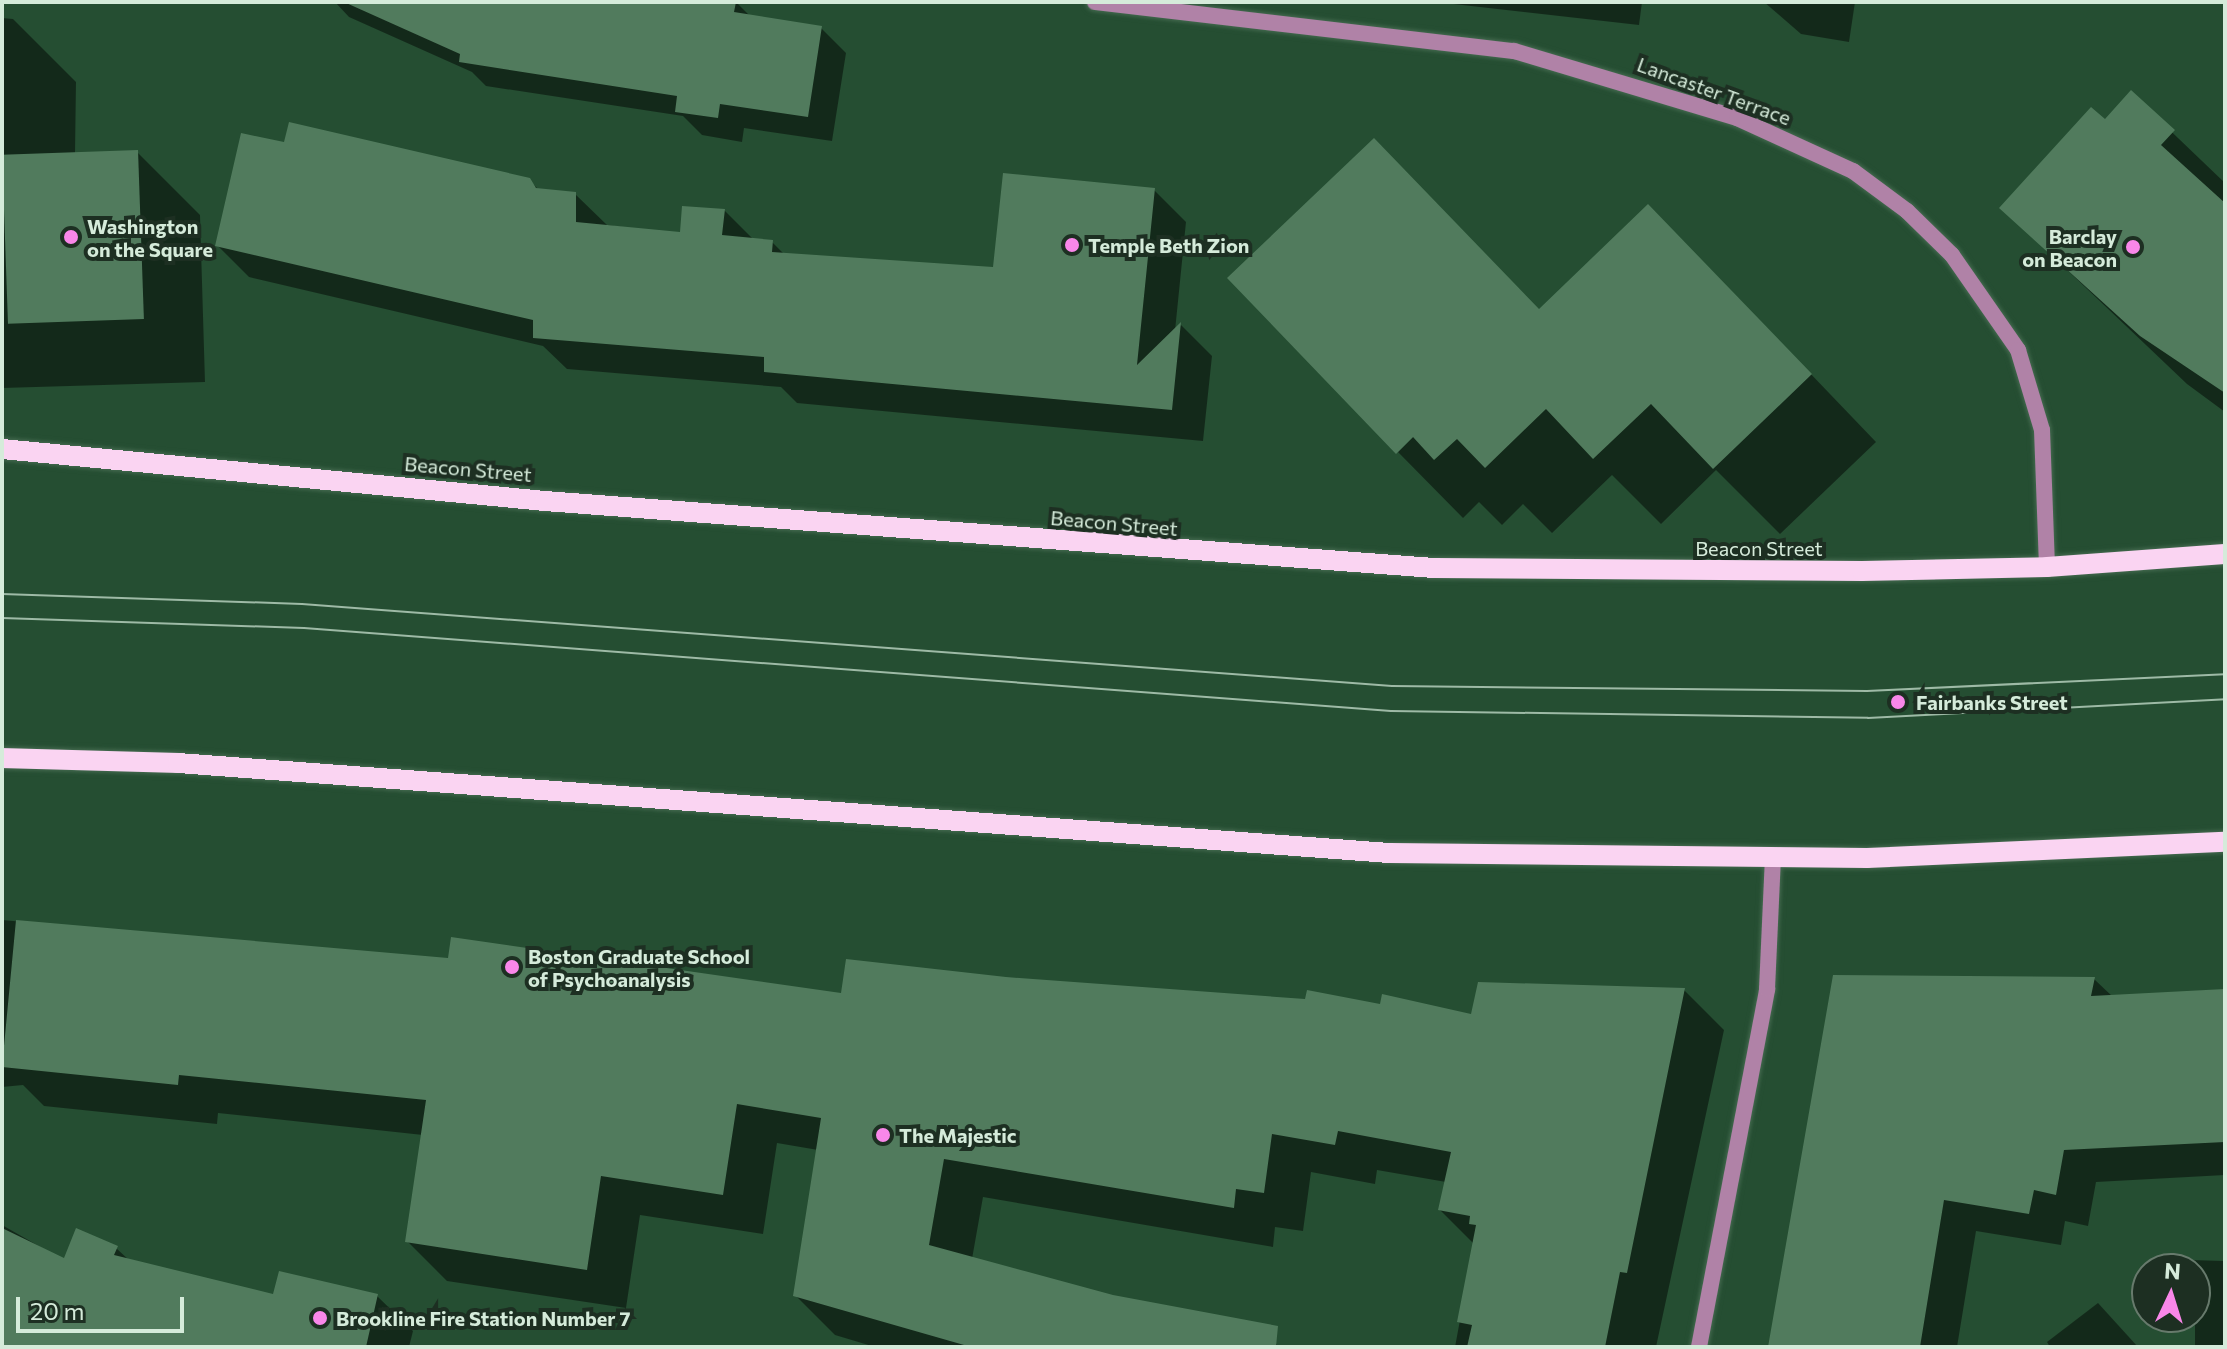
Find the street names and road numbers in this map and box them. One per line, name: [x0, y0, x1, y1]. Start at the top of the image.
street label: Lancaster Terrace: [1634, 52, 1794, 130]
street label: Beacon Street: [403, 451, 533, 487]
street label: Beacon Street: [1049, 505, 1179, 541]
street label: Beacon Street: [1695, 536, 1823, 560]

